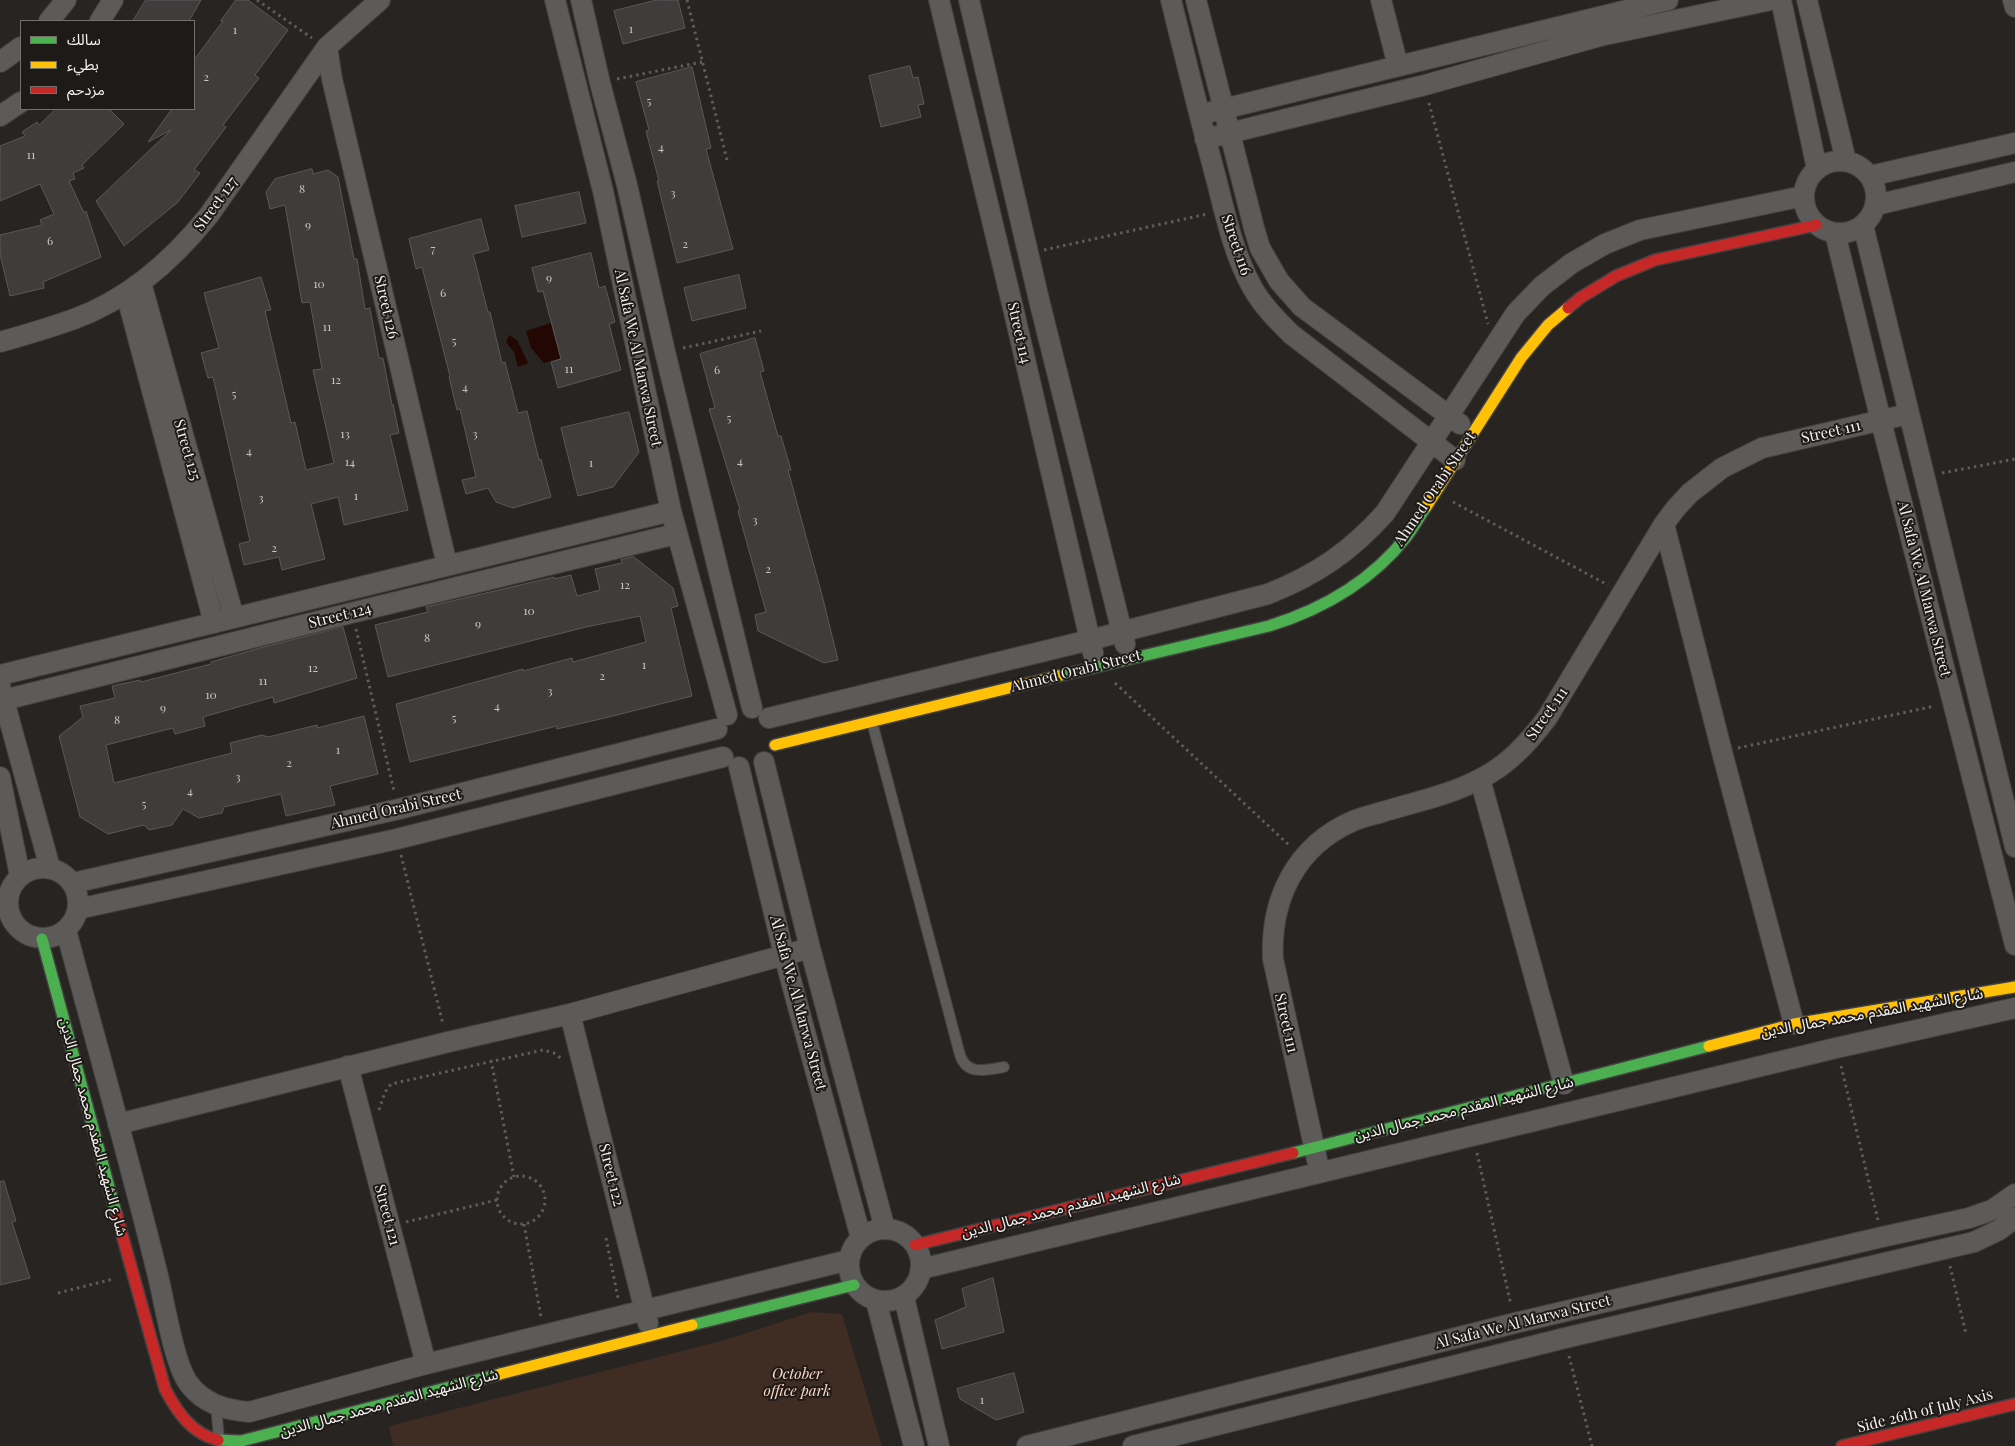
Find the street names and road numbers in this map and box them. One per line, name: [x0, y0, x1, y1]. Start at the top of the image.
street label: Street 127: [190, 173, 242, 235]
street label: Street 116: [1217, 212, 1255, 278]
street label: Al Safa We Al Marwa Street: [610, 268, 666, 448]
street label: Street 126: [370, 274, 402, 340]
street label: Street 114: [1003, 301, 1035, 365]
street label: Street 111: [1799, 416, 1863, 448]
street label: Street 125: [170, 417, 204, 483]
street label: Ahmed Orabi Street: [1390, 429, 1480, 549]
street label: Al Safa We Al Marwa Street: [1893, 499, 1955, 679]
street label: Street 124: [307, 600, 373, 632]
street label: Ahmed Orabi Street: [1009, 646, 1143, 696]
street label: Street 111: [1522, 684, 1572, 744]
street label: Ahmed Orabi Street: [329, 785, 463, 833]
street label: Al Safa We Al Marwa Street: [766, 913, 830, 1093]
street label: شارع الشهيد المقدم محمد جمال الدين: [1759, 985, 1985, 1041]
street label: Street 111: [1270, 991, 1302, 1055]
street label: شارع الشهيد المقدم محمد جمال الدين: [55, 1016, 131, 1238]
street label: شارع الشهيد المقدم محمد جمال الدين: [1352, 1073, 1576, 1145]
street label: Street 122: [595, 1142, 627, 1208]
street label: شارع الشهيد المقدم محمد جمال الدين: [959, 1170, 1183, 1242]
street label: Street 121: [370, 1183, 404, 1247]
street label: Al Safa We Al Marwa Street: [1433, 1291, 1613, 1353]
street label: شارع الشهيد المقدم محمد جمال الدين: [278, 1365, 500, 1441]
street label: Side 26th of July Axis: [1855, 1385, 1995, 1437]

